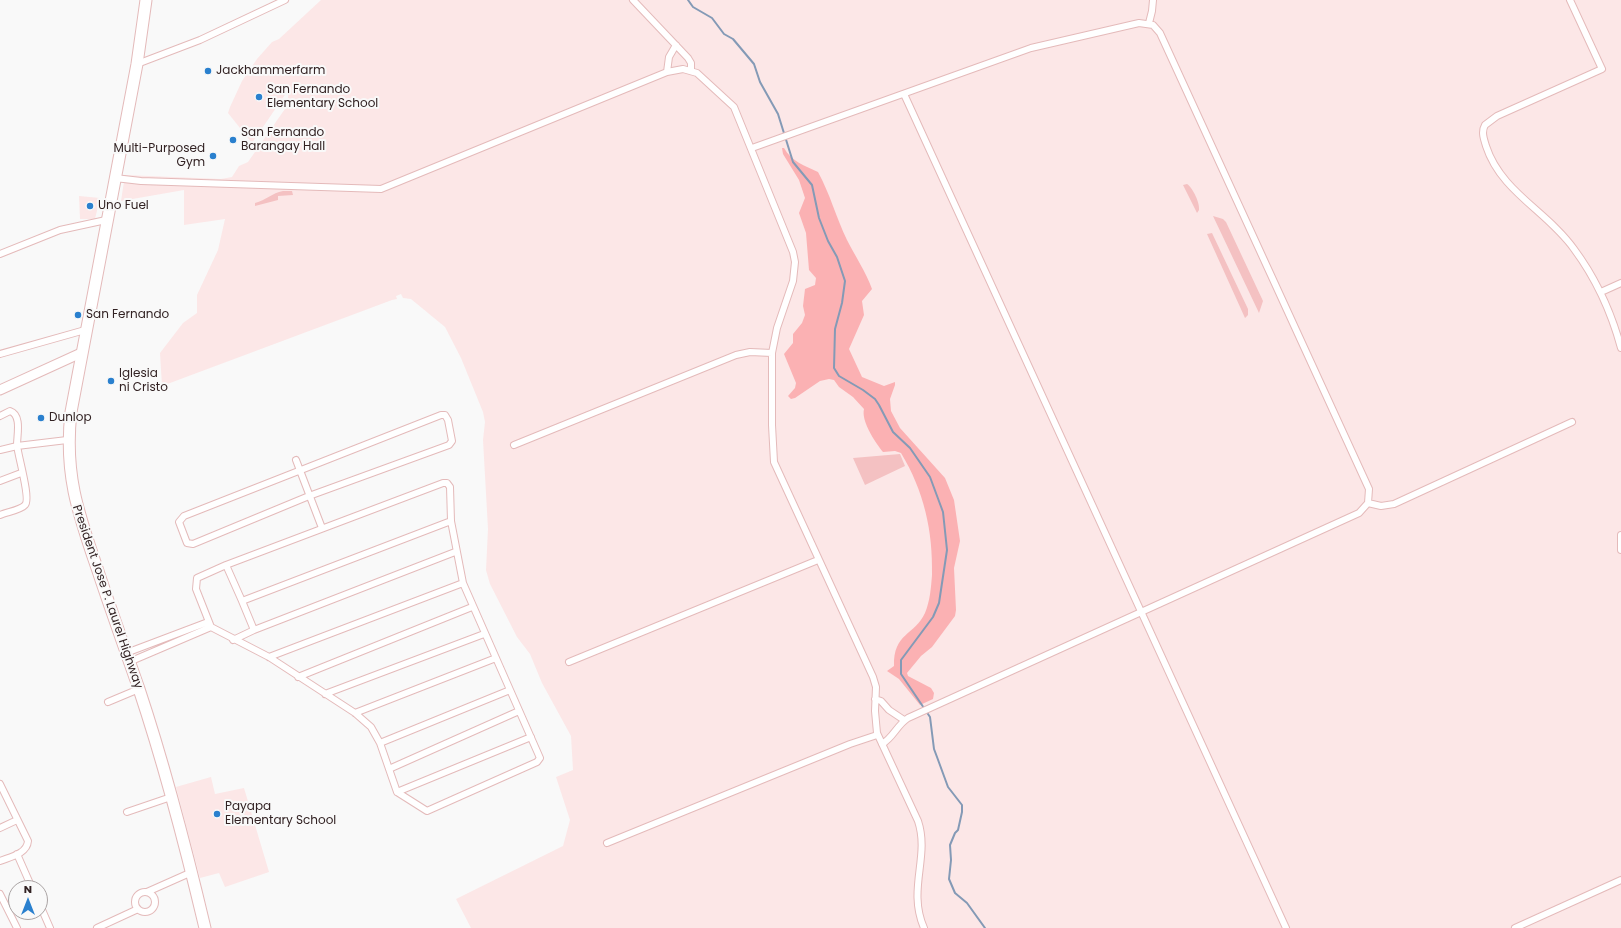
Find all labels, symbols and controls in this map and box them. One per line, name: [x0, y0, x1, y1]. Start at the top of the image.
place label: Jackhammerfarm: [216, 64, 325, 78]
marker: Jackhammerfarm: [203, 66, 213, 76]
place label: San Fernando Elementary School: [267, 83, 378, 111]
marker: San Fernando Elementary School: [254, 92, 264, 102]
place label: San Fernando Barangay Hall: [241, 126, 325, 154]
marker: San Fernando Barangay Hall: [228, 135, 238, 145]
place label: Multi-Purposed Gym: [113, 142, 205, 170]
marker: Multi-Purposed Gym: [208, 151, 218, 161]
place label: Uno Fuel: [98, 199, 149, 213]
marker: Uno Fuel: [85, 201, 95, 211]
place label: San Fernando: [86, 308, 169, 322]
marker: San Fernando: [73, 310, 83, 320]
place label: Iglesia ni Cristo: [119, 367, 168, 395]
marker: Iglesia ni Cristo: [106, 376, 116, 386]
place label: Dunlop: [49, 411, 92, 425]
marker: Dunlop: [36, 413, 46, 423]
street label: President Jose P. Laurel Highway: [69, 503, 145, 691]
place label: Payapa Elementary School: [225, 800, 336, 828]
marker: Payapa Elementary School: [212, 809, 222, 819]
north arrow: [8, 880, 48, 920]
text: N: [24, 881, 32, 897]

